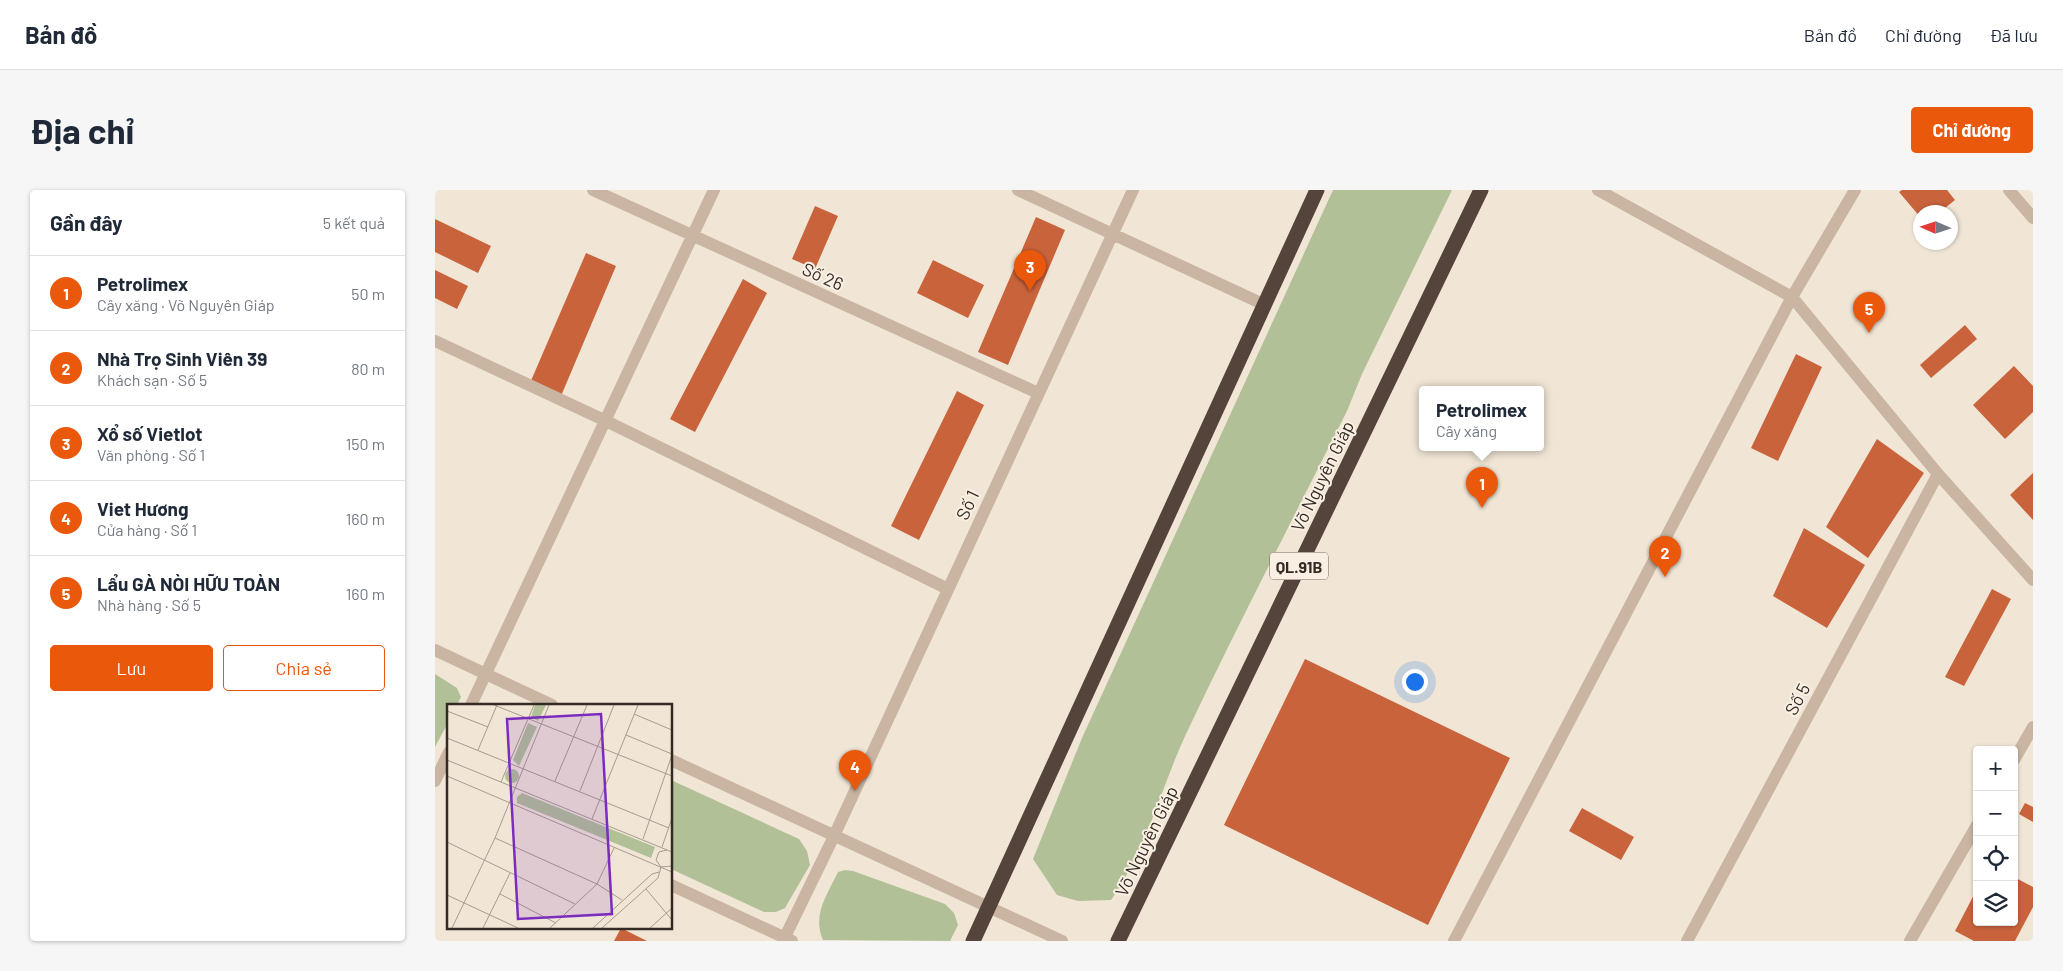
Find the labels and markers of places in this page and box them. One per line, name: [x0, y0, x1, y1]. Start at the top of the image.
pin: 3: [1014, 250, 1046, 291]
pin: 5: [1853, 292, 1885, 333]
pin: 1: [1466, 467, 1498, 508]
pin: 2: [1649, 536, 1681, 577]
pin: 4: [839, 750, 871, 791]

